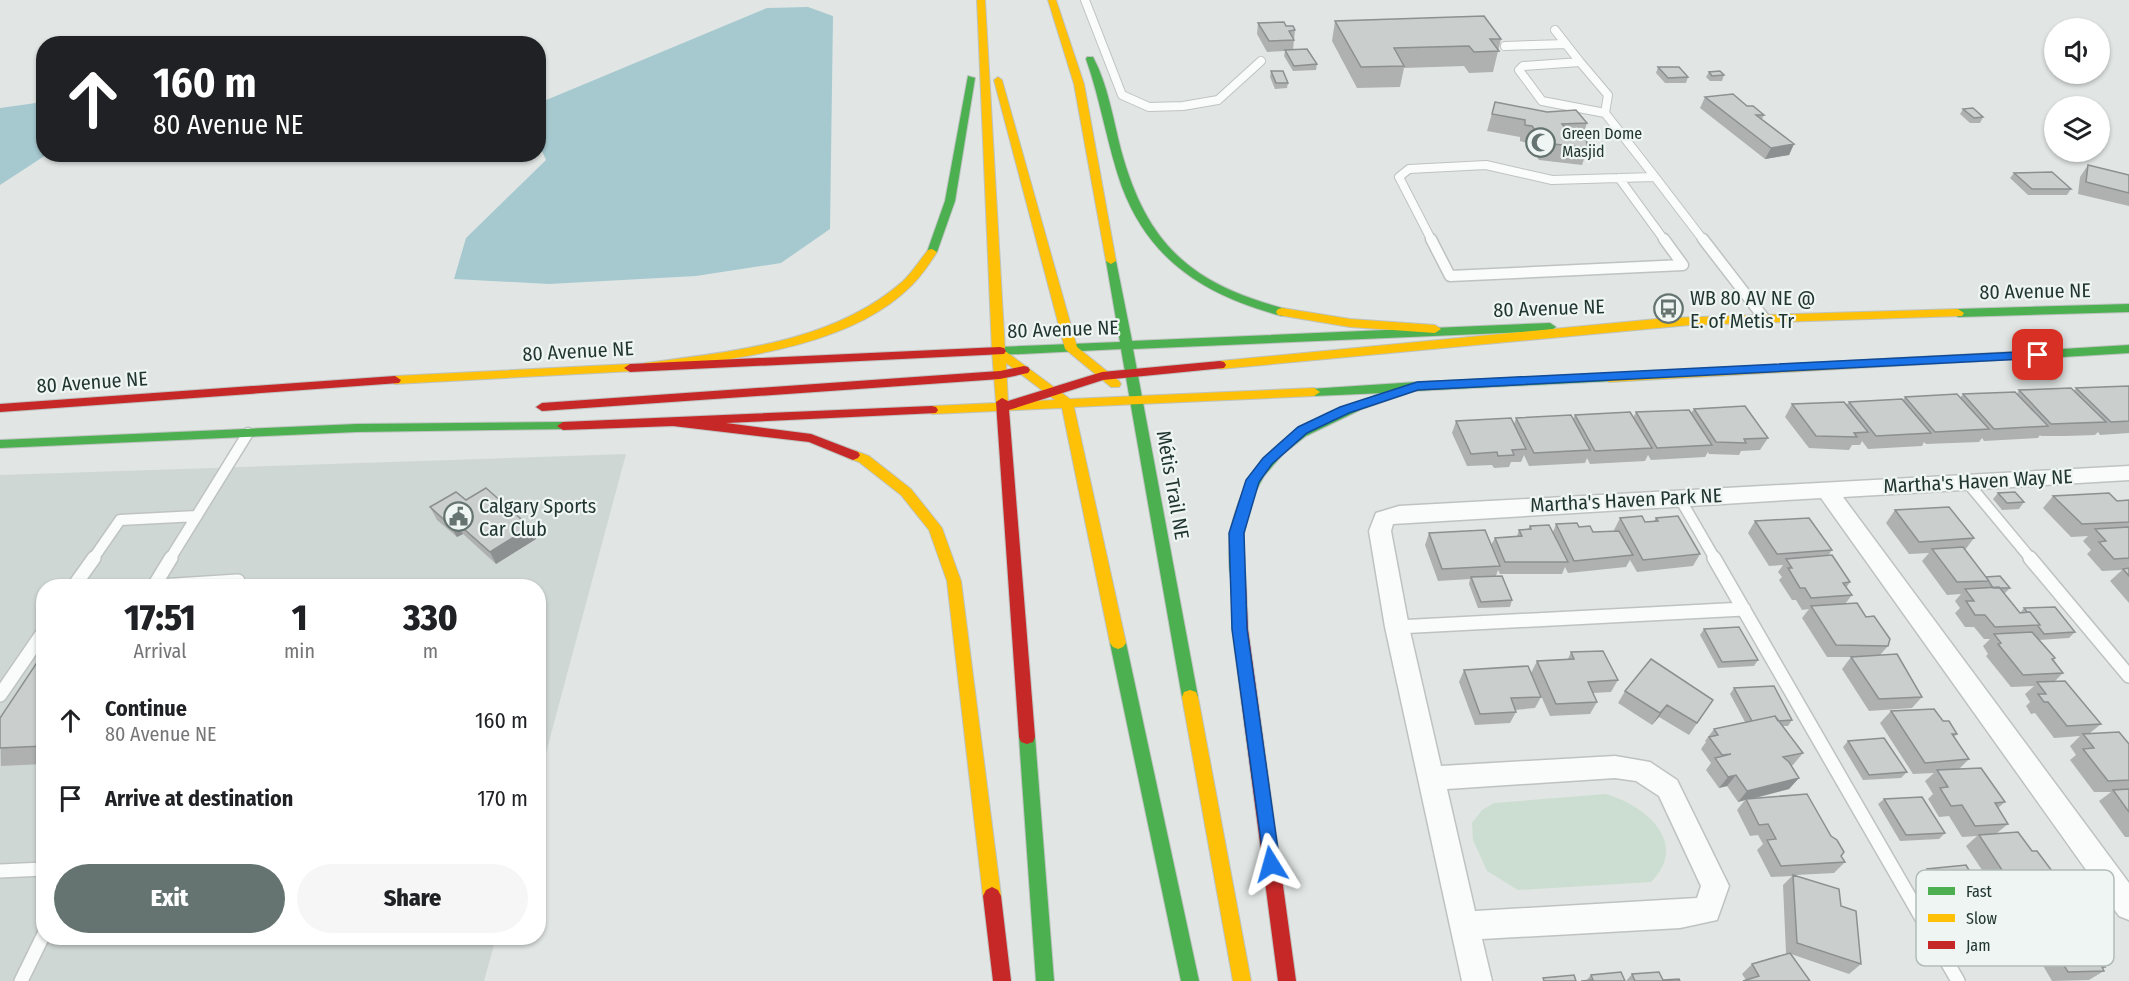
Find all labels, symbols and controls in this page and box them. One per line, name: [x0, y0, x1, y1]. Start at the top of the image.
map controls: [2044, 18, 2110, 162]
button: sound: [2044, 18, 2110, 84]
text: 160 m: [153, 58, 256, 108]
icon: ahead: [54, 60, 132, 138]
button: layers: [2044, 96, 2110, 162]
text: 80 Avenue NE: [153, 109, 303, 141]
place label: Green Dome Masjid: [1562, 124, 1642, 161]
mosque icon: Green Dome Masjid: [1525, 126, 1557, 158]
street label: 80 Avenue NE: [1979, 278, 2091, 304]
place label: WB 80 AV NE @ E. of Metis Tr: [1690, 286, 1816, 333]
bus stop icon: WB 80 AV NE @ E. of Metis Tr: [1653, 293, 1685, 325]
street label: 80 Avenue NE: [1493, 294, 1605, 322]
street label: 80 Avenue NE: [1007, 315, 1119, 343]
pin: [2012, 329, 2063, 380]
street label: 80 Avenue NE: [522, 336, 634, 366]
icon: arrive: [2021, 338, 2054, 371]
street label: 80 Avenue NE: [36, 366, 148, 398]
street label: Métis Trail NE: [1152, 429, 1194, 541]
street label: Martha's Haven Way NE: [1883, 464, 2073, 498]
street label: Martha's Haven Park NE: [1529, 483, 1723, 517]
place label: Calgary Sports Car Club: [479, 494, 596, 541]
public building icon: Calgary Sports Car Club: [442, 501, 474, 533]
text: 17:51: [124, 596, 196, 640]
text: 1: [292, 596, 307, 640]
text: 330: [403, 596, 458, 640]
text: Arrival: [133, 639, 187, 663]
text: min: [284, 639, 315, 663]
text: m: [423, 639, 438, 663]
text: Continue: [105, 695, 187, 722]
icon: ahead: [54, 704, 87, 737]
text: 160 m: [475, 707, 528, 734]
text: 80 Avenue NE: [105, 722, 216, 746]
icon: arrive: [54, 782, 87, 815]
text: Arrive at destination: [105, 785, 293, 812]
text: 170 m: [477, 785, 528, 812]
position arrow: [1239, 832, 1303, 896]
button: Exit: [54, 864, 285, 933]
button: Share: [297, 864, 528, 933]
legend: [1916, 870, 2114, 966]
text: Fast: [1966, 882, 1993, 901]
text: Slow: [1966, 909, 1997, 928]
text: Jam: [1966, 936, 1991, 955]

